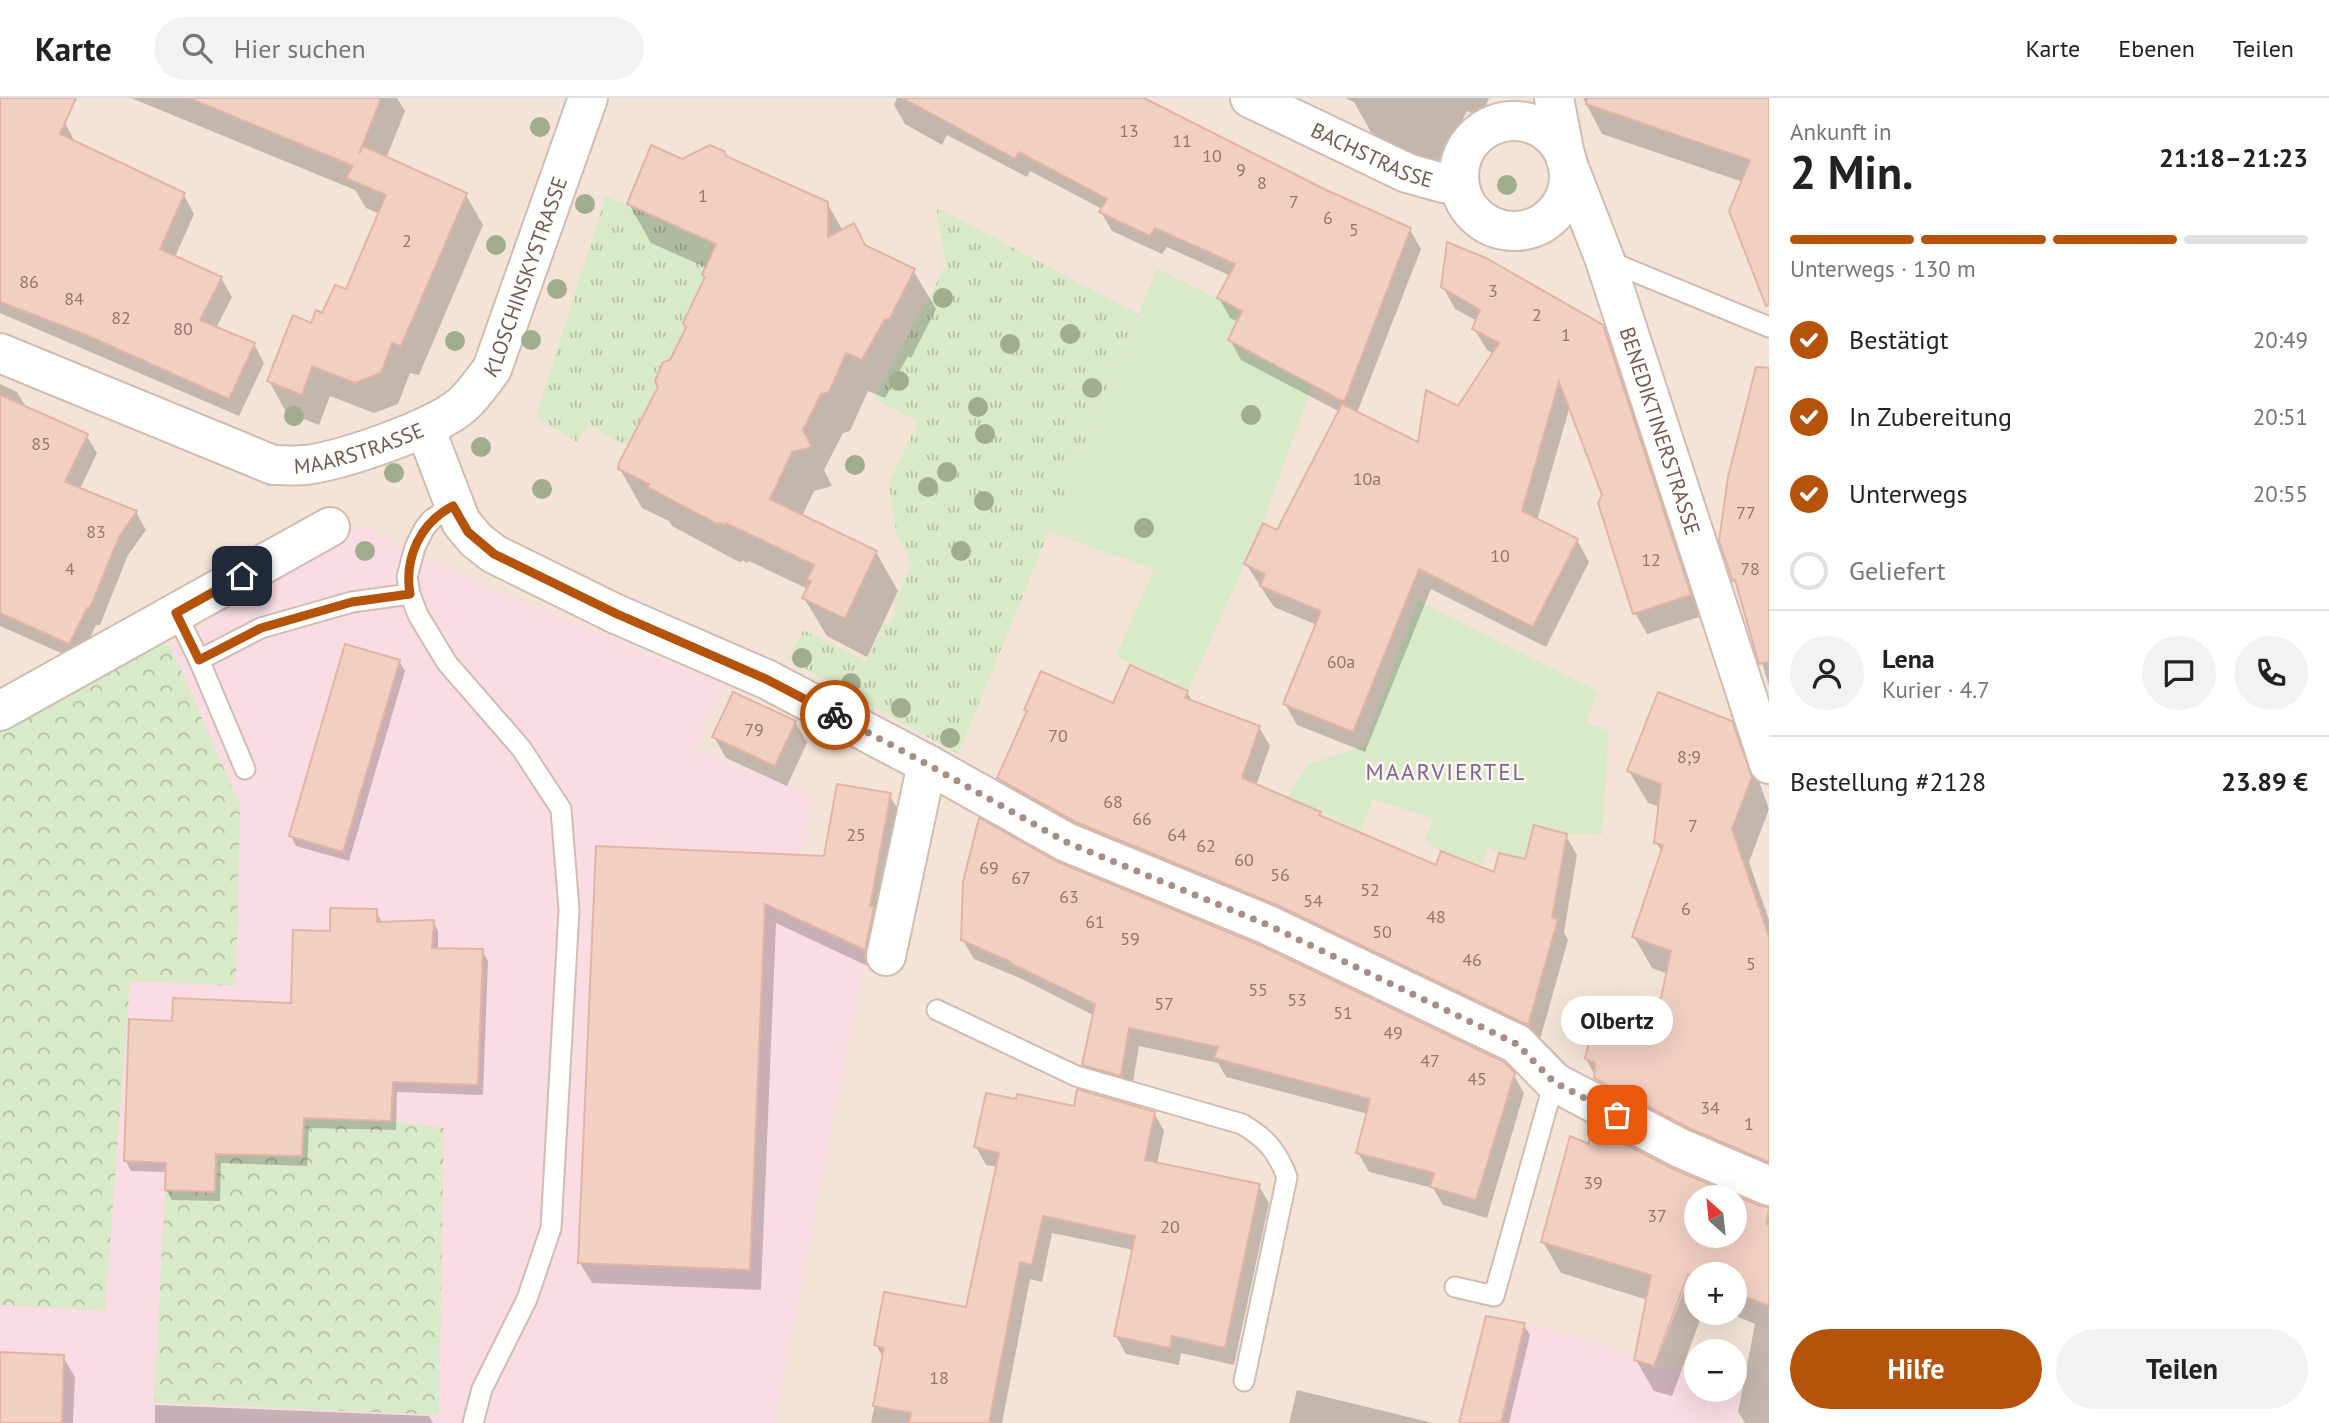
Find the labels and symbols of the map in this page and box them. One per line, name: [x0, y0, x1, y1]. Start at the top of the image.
street label: BACHSTRASSE: [1307, 116, 1436, 193]
house number: 13: [1119, 119, 1139, 142]
house number: 11: [1172, 129, 1192, 152]
house number: 10: [1202, 144, 1222, 167]
house number: 9: [1236, 158, 1246, 181]
house number: 8: [1257, 171, 1267, 194]
street label: KLOSCHINSKYSTRASSE: [477, 173, 573, 382]
house number: 1: [698, 184, 708, 207]
house number: 7: [1289, 190, 1299, 213]
house number: 6: [1323, 206, 1333, 229]
house number: 5: [1349, 218, 1359, 241]
house number: 2: [402, 229, 412, 252]
house number: 86: [19, 270, 39, 293]
house number: 3: [1488, 279, 1498, 302]
house number: 84: [64, 287, 84, 310]
house number: 2: [1532, 303, 1542, 326]
house number: 82: [111, 306, 131, 329]
house number: 80: [173, 317, 193, 340]
house number: 1: [1561, 323, 1571, 346]
street label: BENEDIKTINERSTRASSE: [1614, 323, 1707, 538]
street label: MAARSTRASSE: [293, 416, 428, 479]
house number: 85: [31, 432, 51, 455]
house number: 10a: [1353, 467, 1381, 490]
house number: 77: [1736, 501, 1756, 524]
house number: 83: [86, 520, 106, 543]
house number: 10: [1490, 544, 1510, 567]
pin: [212, 546, 272, 606]
house number: 12: [1641, 548, 1661, 571]
house number: 4: [65, 557, 75, 580]
house number: 78: [1740, 557, 1760, 580]
house number: 60a: [1327, 650, 1355, 673]
courier: [800, 680, 870, 750]
house number: 79: [744, 718, 764, 741]
house number: 70: [1048, 724, 1068, 747]
house number: 8;9: [1677, 745, 1701, 768]
district label: MAARVIERTEL: [1365, 757, 1527, 786]
house number: 68: [1103, 790, 1123, 813]
house number: 66: [1132, 807, 1152, 830]
house number: 7: [1688, 814, 1698, 837]
house number: 25: [846, 823, 866, 846]
house number: 64: [1167, 823, 1187, 846]
house number: 62: [1196, 834, 1216, 857]
house number: 60: [1234, 848, 1254, 871]
house number: 69: [979, 856, 999, 879]
house number: 56: [1270, 863, 1290, 886]
house number: 67: [1011, 866, 1031, 889]
house number: 52: [1360, 878, 1380, 901]
house number: 63: [1059, 885, 1079, 908]
house number: 54: [1303, 889, 1323, 912]
house number: 6: [1681, 897, 1691, 920]
house number: 48: [1426, 905, 1446, 928]
house number: 61: [1085, 910, 1105, 933]
house number: 50: [1372, 920, 1392, 943]
house number: 59: [1120, 927, 1140, 950]
house number: 46: [1462, 948, 1482, 971]
house number: 5: [1746, 952, 1756, 975]
house number: 55: [1248, 978, 1268, 1001]
house number: 53: [1287, 988, 1307, 1011]
house number: 57: [1154, 992, 1174, 1015]
callout: Olbertz: [1561, 996, 1673, 1045]
house number: 51: [1333, 1001, 1353, 1024]
house number: 49: [1383, 1021, 1403, 1044]
house number: 47: [1420, 1049, 1440, 1072]
house number: 45: [1467, 1067, 1487, 1090]
pin: [1587, 1085, 1647, 1145]
house number: 34: [1700, 1096, 1720, 1119]
house number: 1: [1744, 1112, 1754, 1135]
house number: 39: [1583, 1171, 1603, 1194]
north arrow: [1684, 1185, 1746, 1248]
house number: 37: [1647, 1204, 1667, 1227]
house number: 20: [1160, 1215, 1180, 1238]
house number: 18: [929, 1366, 949, 1389]

